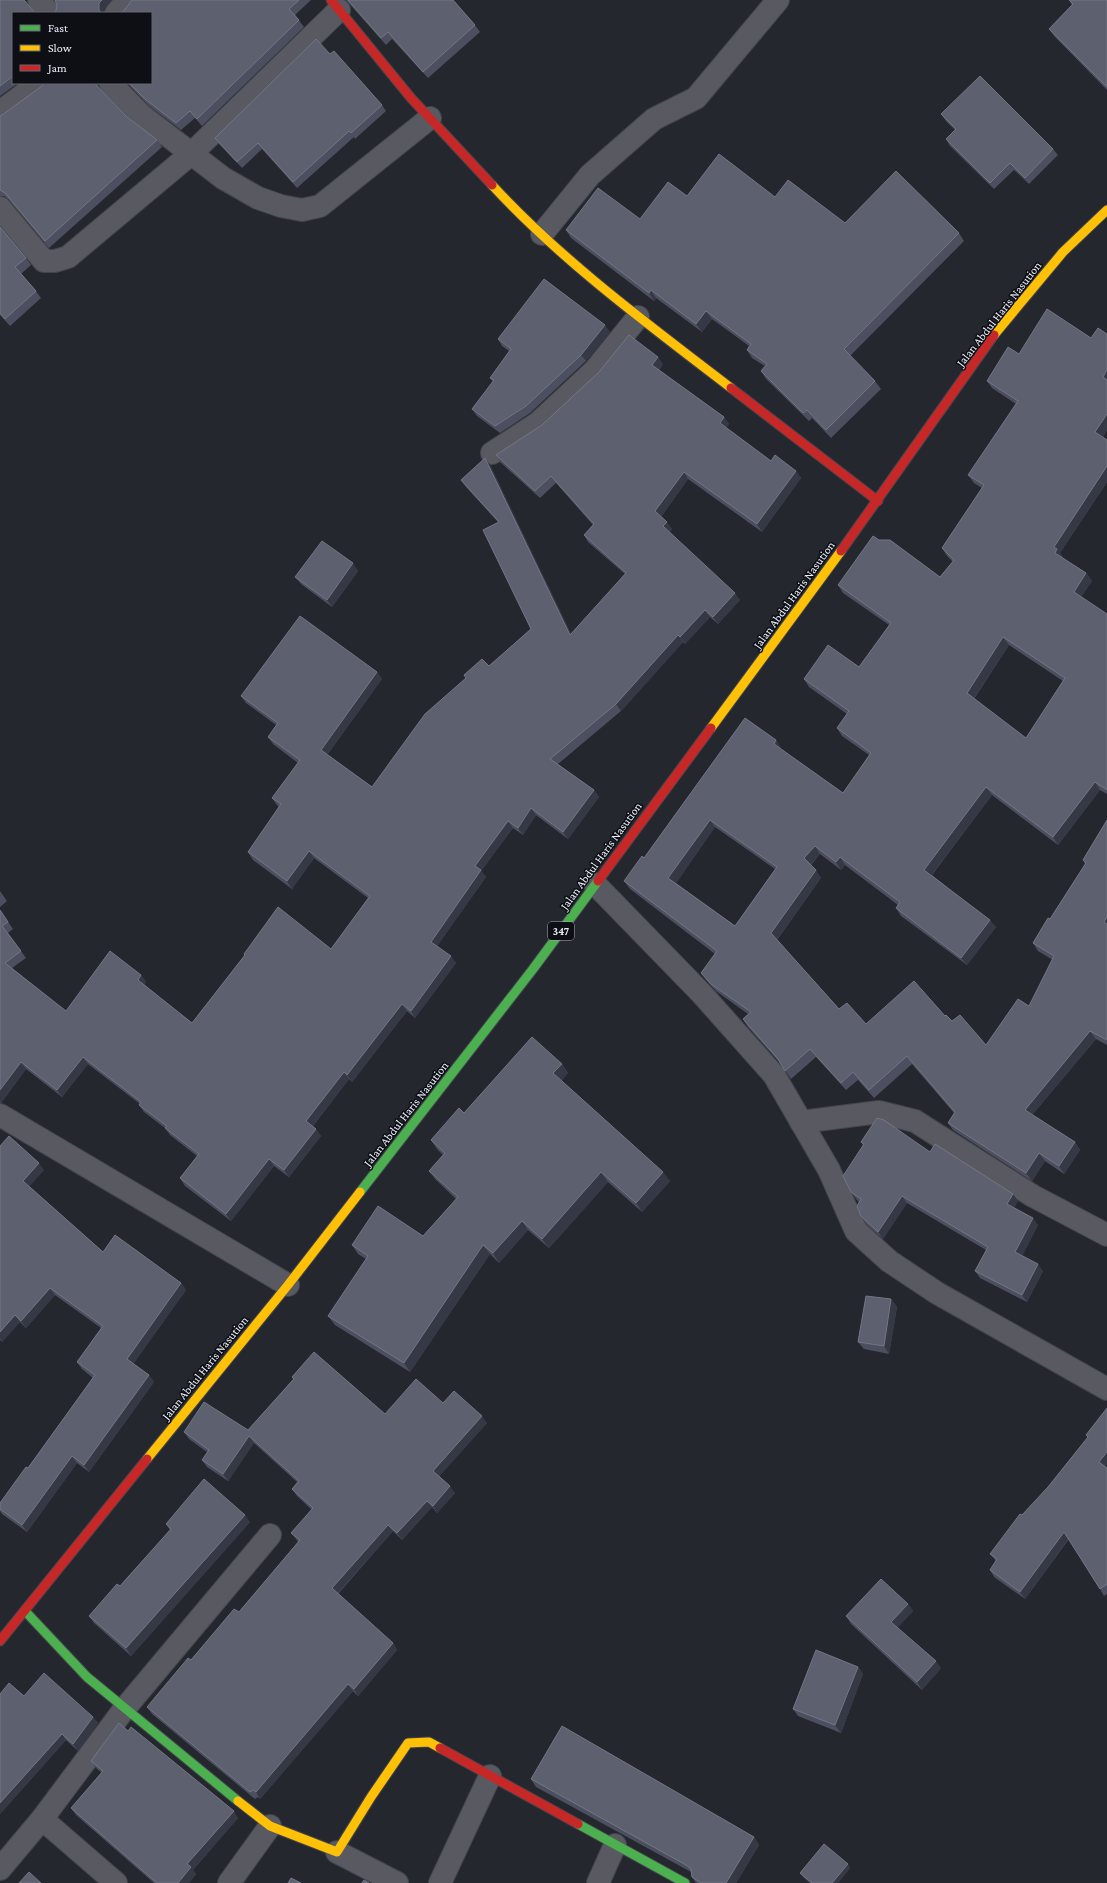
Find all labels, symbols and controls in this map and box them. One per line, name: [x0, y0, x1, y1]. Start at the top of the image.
legend: [12, 12, 152, 84]
text: Fast: [48, 21, 69, 35]
text: Slow: [48, 41, 72, 55]
text: Jam: [47, 61, 67, 75]
street label: Jalan Abdul Haris Nasution: [953, 258, 1045, 370]
street label: Jalan Abdul Haris Nasution: [750, 538, 838, 652]
street label: Jalan Abdul Haris Nasution: [557, 799, 645, 913]
road number: 347: [548, 922, 574, 940]
street label: Jalan Abdul Haris Nasution: [360, 1058, 452, 1170]
street label: Jalan Abdul Haris Nasution: [158, 1313, 251, 1423]

